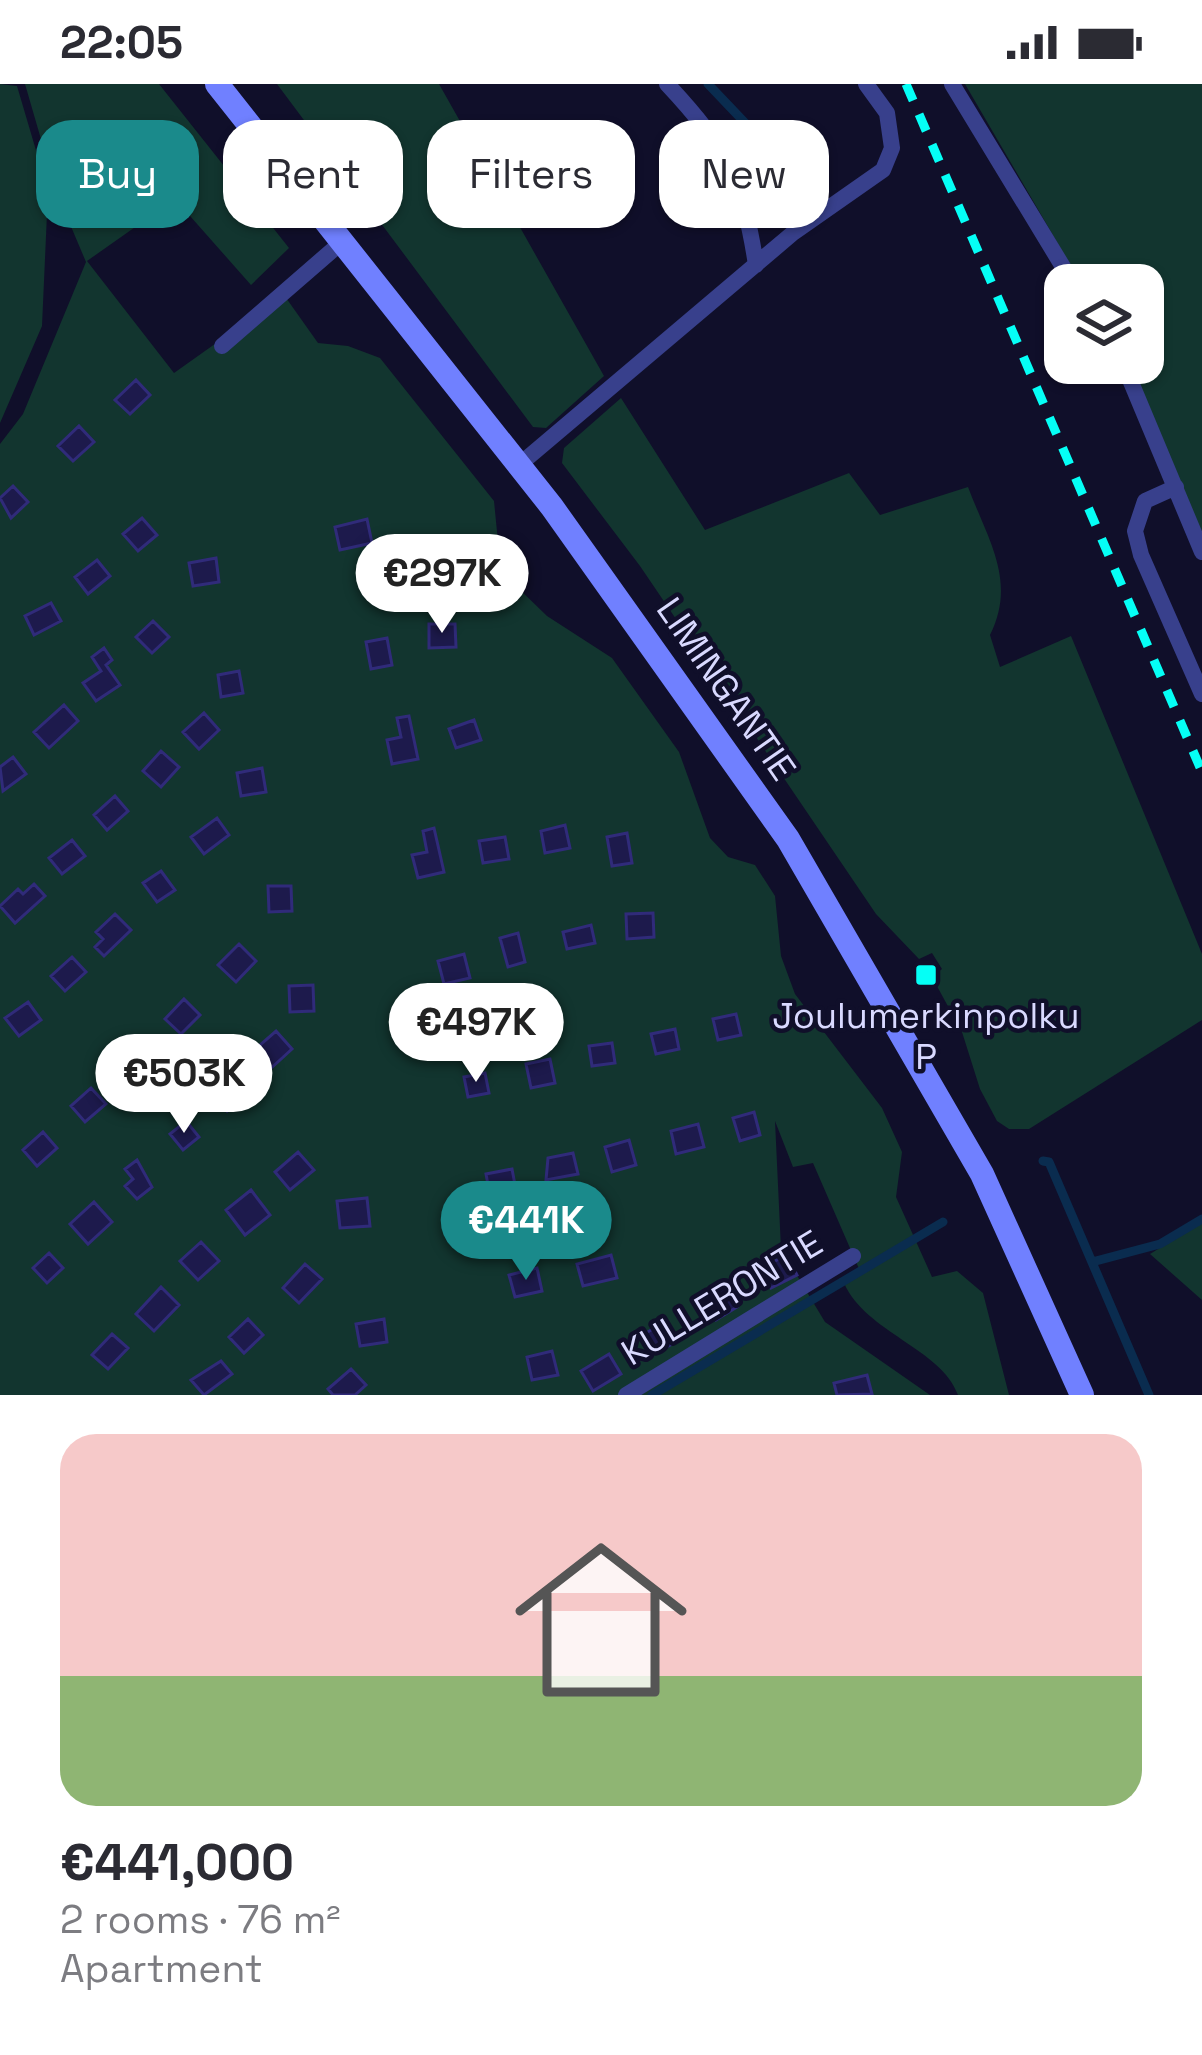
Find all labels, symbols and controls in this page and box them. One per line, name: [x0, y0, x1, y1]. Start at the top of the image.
text: 22:05: [60, 14, 183, 71]
chip: Buy: [36, 120, 199, 228]
chip: Rent: [223, 120, 403, 228]
chip: Filters: [427, 120, 635, 228]
chip: New: [659, 120, 829, 228]
map controls: [1044, 264, 1164, 384]
button: layers: [1044, 264, 1164, 384]
pin: €297K: [358, 534, 526, 636]
text: €297K: [383, 548, 501, 597]
street label: LIMINGANTIE: [646, 589, 806, 789]
marker: Joulumerkinpolku P: [913, 962, 939, 988]
pin: €497K: [392, 983, 560, 1085]
place label: Joulumerkinpolku P: [772, 993, 1080, 1080]
text: €497K: [416, 997, 536, 1046]
pin: €503K: [100, 1034, 268, 1136]
text: €503K: [122, 1048, 246, 1097]
pin: €441K: [442, 1181, 610, 1283]
text: €441K: [468, 1195, 584, 1244]
street label: KULLERONTIE: [613, 1220, 831, 1376]
icon: home: [493, 1512, 709, 1728]
text: €441,000: [60, 1830, 294, 1895]
text: 2 rooms · 76 m²: [60, 1895, 341, 1944]
text: Apartment: [60, 1944, 263, 1993]

